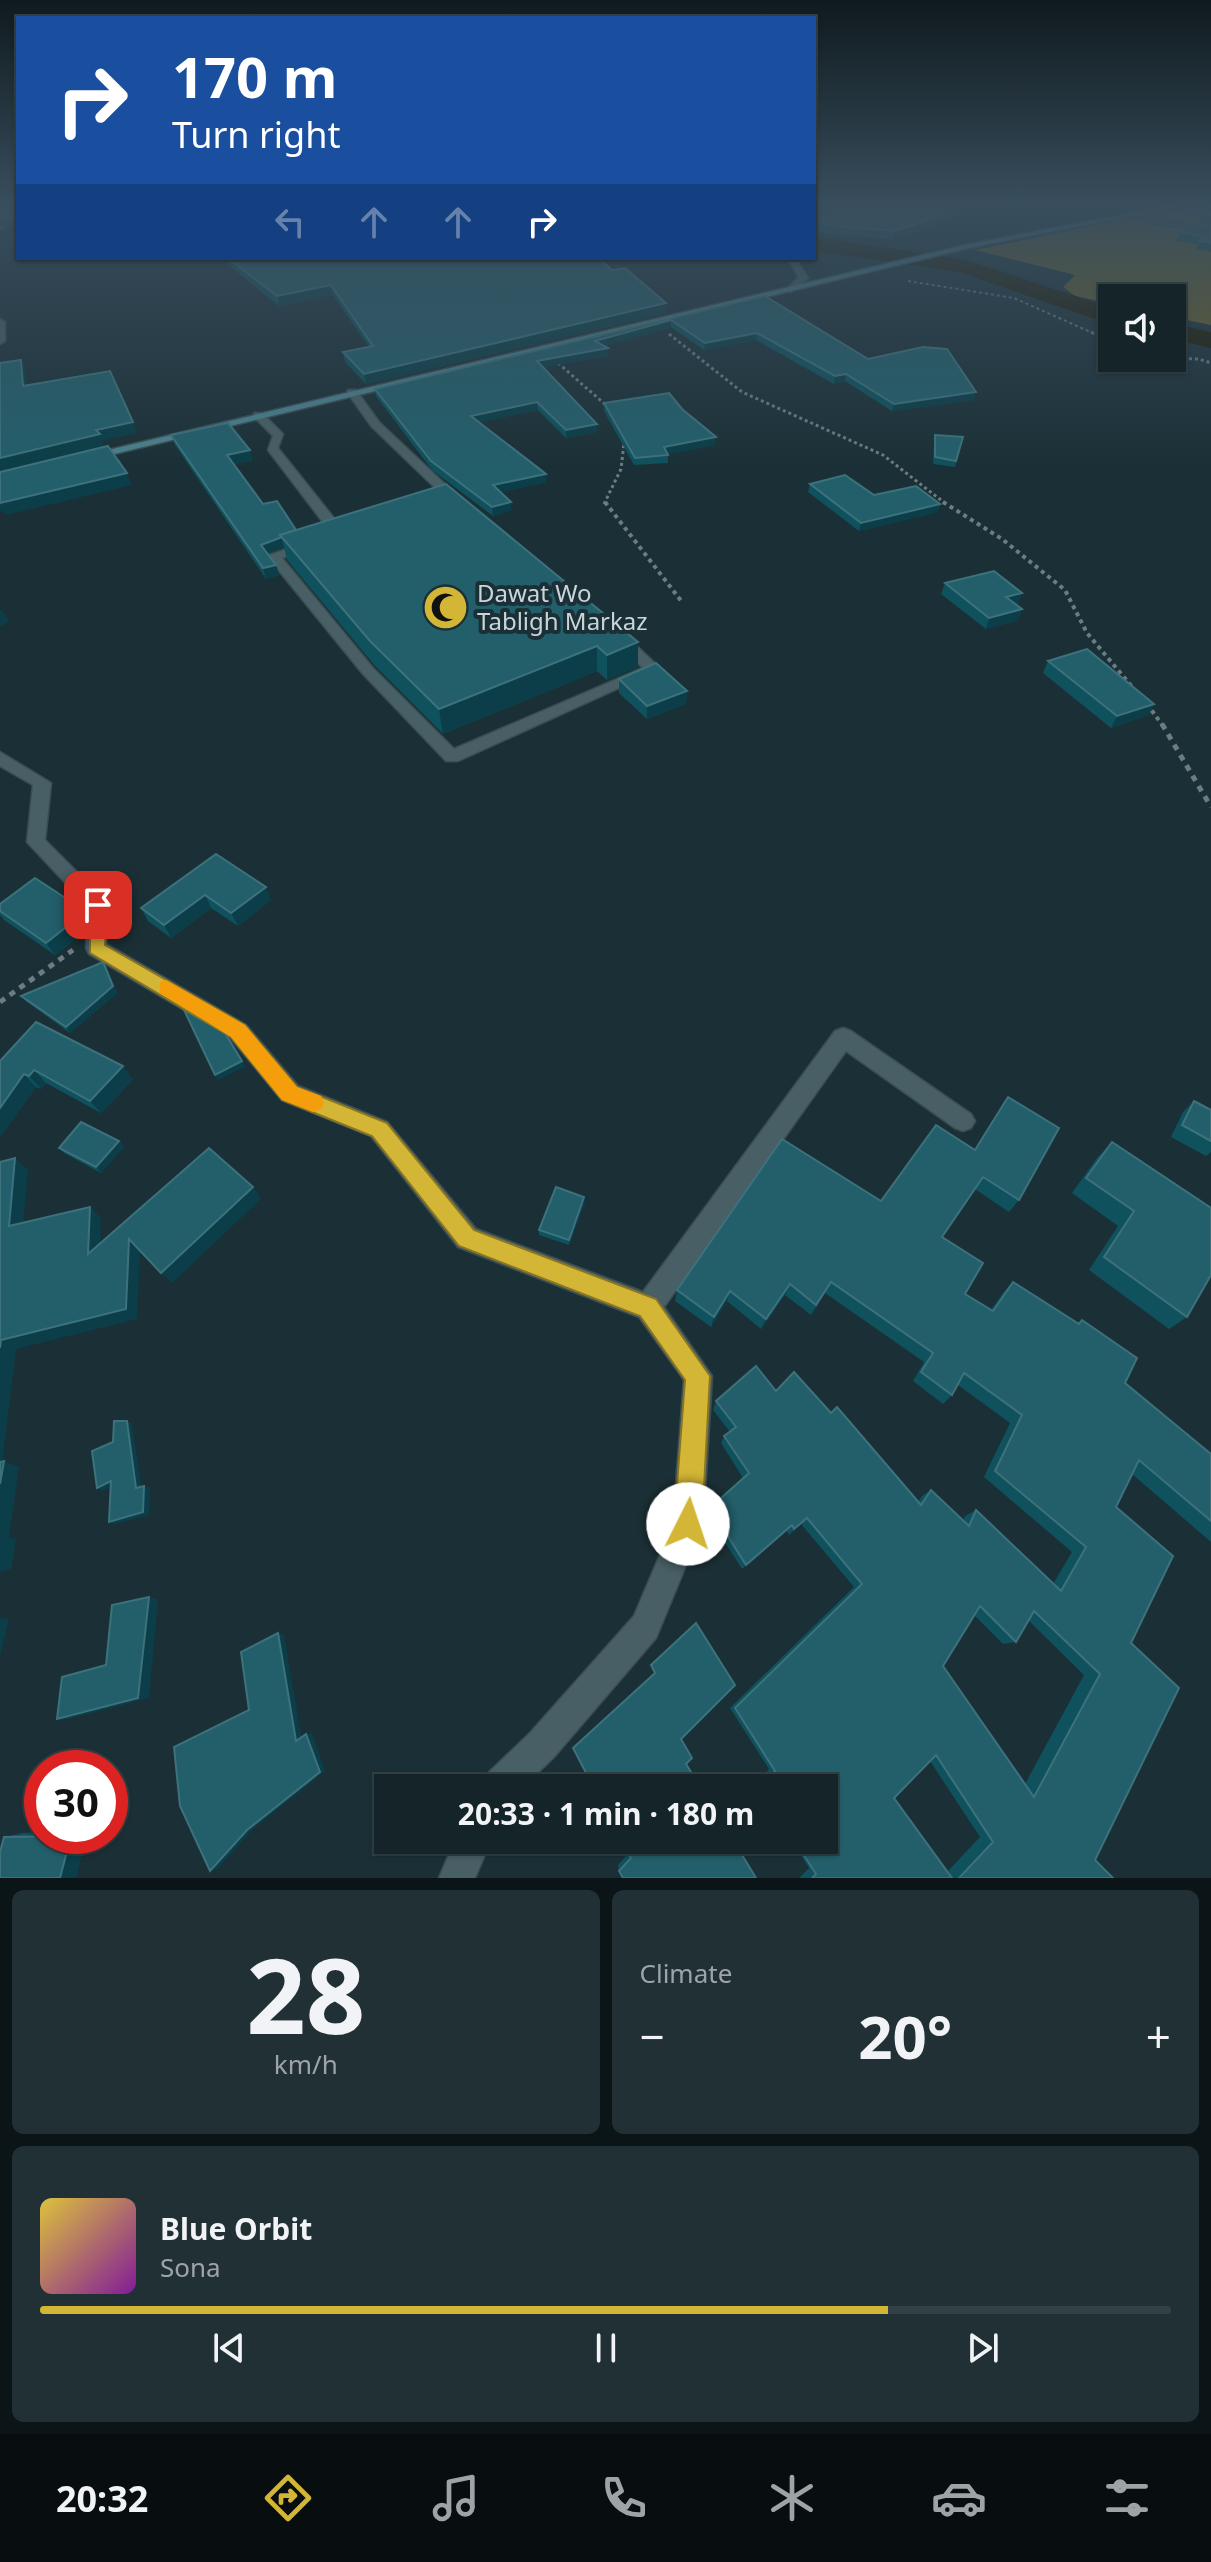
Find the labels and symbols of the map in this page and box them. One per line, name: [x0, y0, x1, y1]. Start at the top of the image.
place label: Dawat Wo Tabligh Markaz: [477, 576, 648, 637]
mosque icon: Dawat Wo Tabligh Markaz: [422, 584, 470, 632]
pin: [64, 871, 132, 939]
position arrow: [646, 1482, 730, 1566]
speed limit sign: 30: [24, 1750, 128, 1854]

